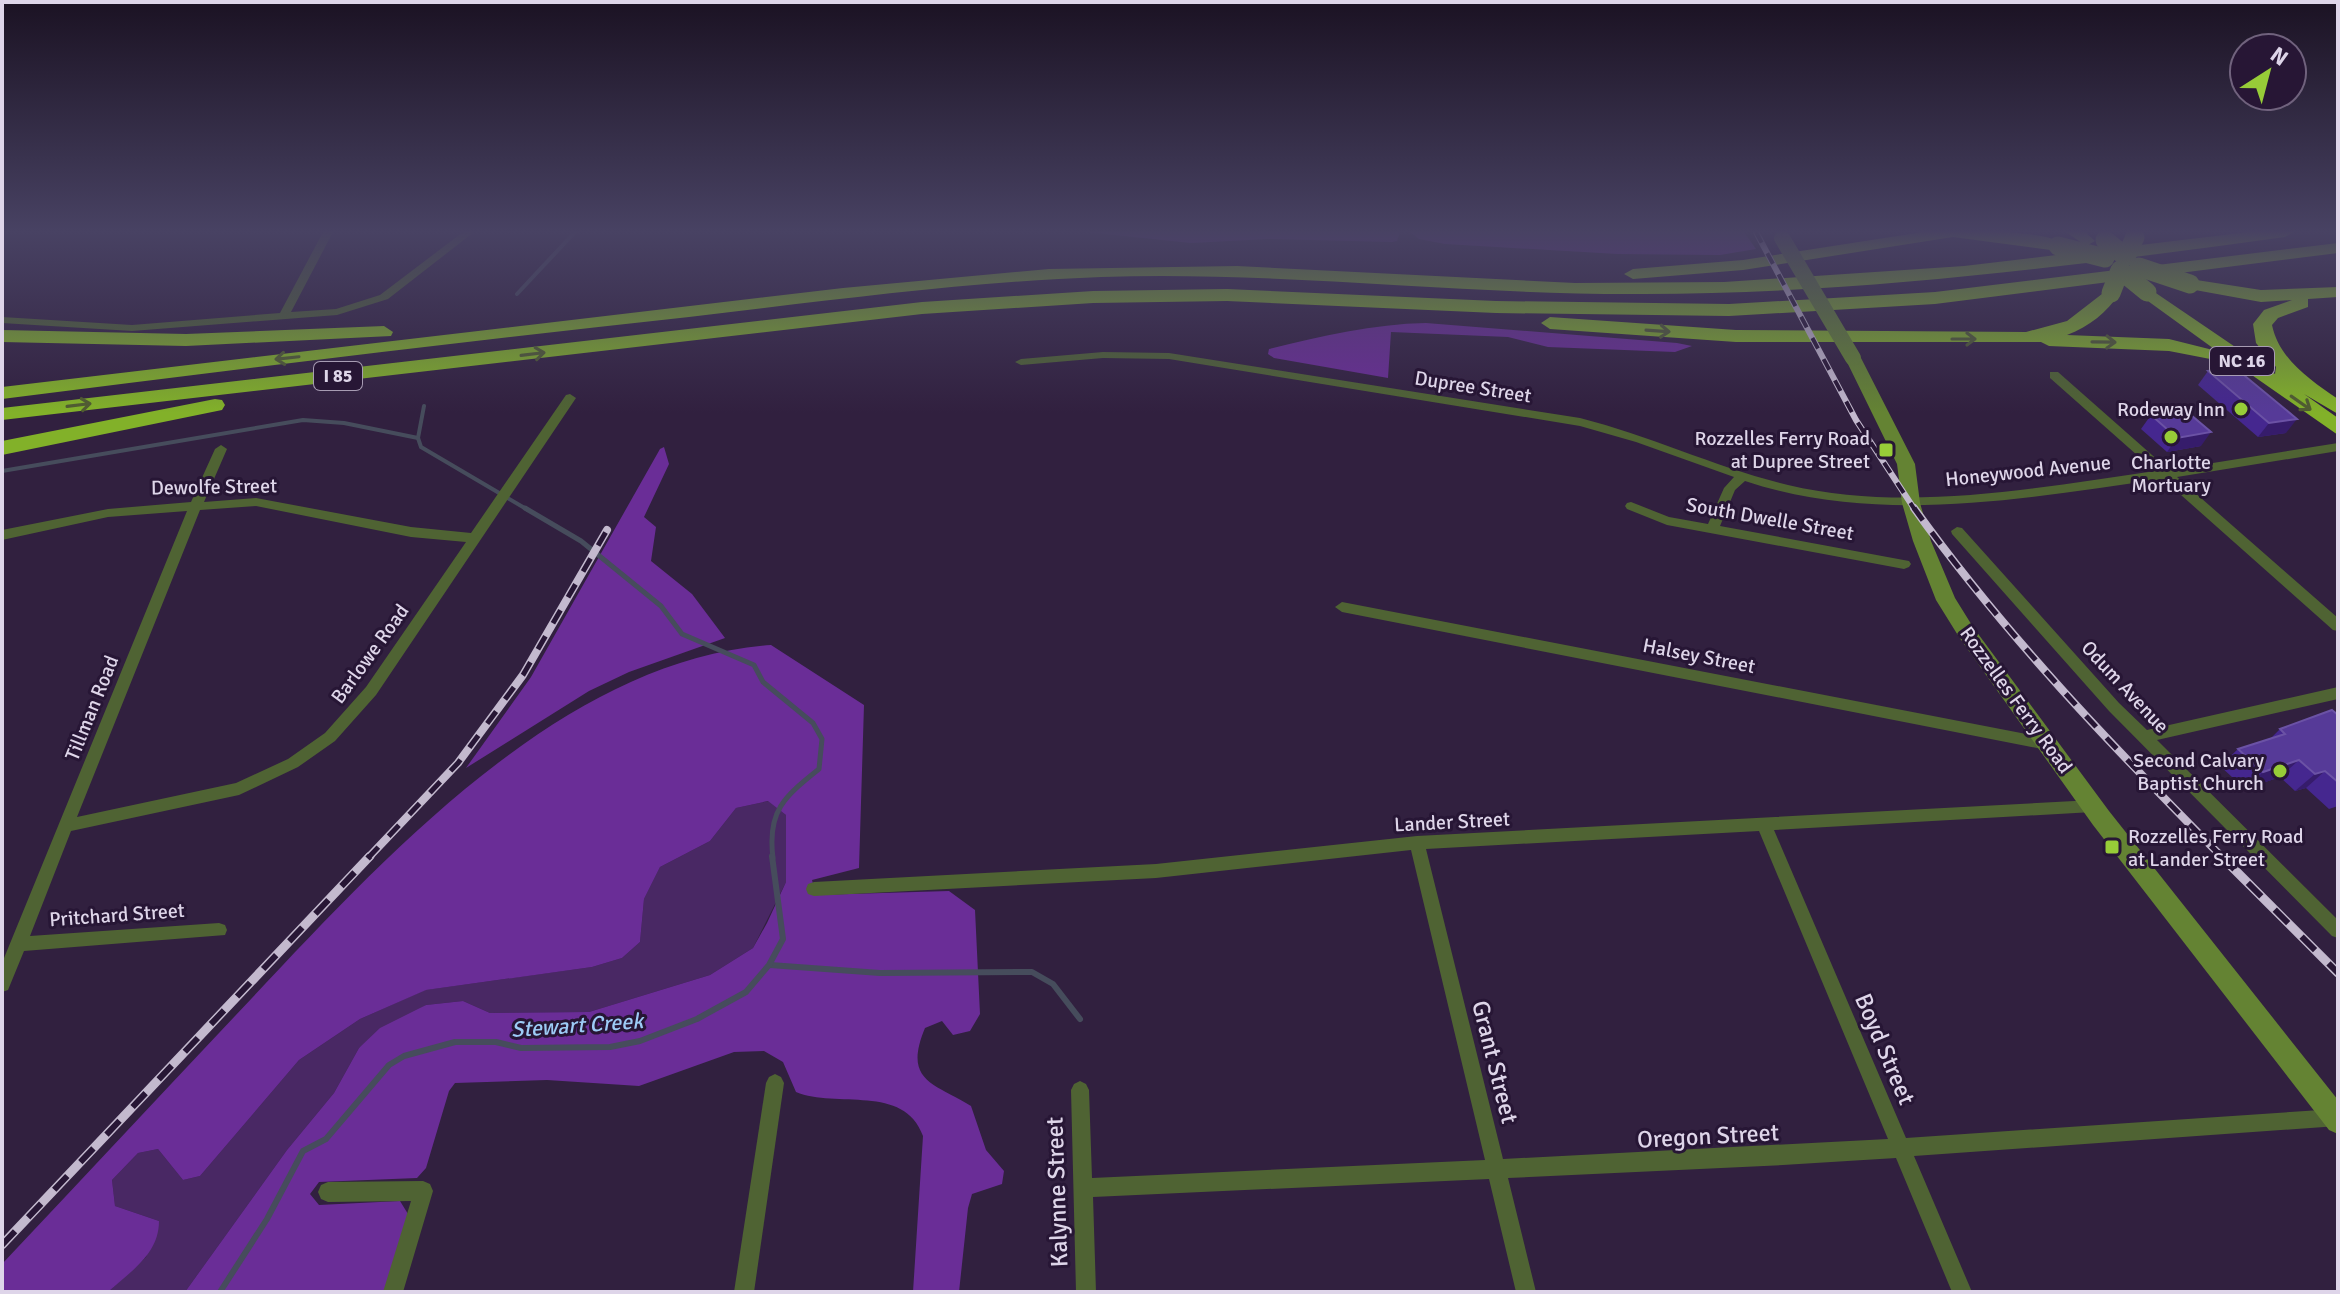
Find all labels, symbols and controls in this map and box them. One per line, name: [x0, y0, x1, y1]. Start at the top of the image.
north arrow: [2228, 32, 2308, 112]
text: N: [2265, 41, 2294, 72]
one-way arrow: [1644, 324, 1670, 339]
one-way arrow: [1950, 331, 1977, 347]
one-way arrow: [2090, 334, 2117, 350]
one-way arrow: [519, 346, 545, 361]
road number: NC 16: [2210, 347, 2274, 375]
one-way arrow: [274, 351, 301, 366]
road number: I 85: [314, 362, 362, 390]
street label: Dupree Street: [1413, 365, 1533, 409]
one-way arrow: [2290, 395, 2312, 411]
place label: Rodeway Inn: [2117, 397, 2225, 422]
one-way arrow: [66, 398, 92, 413]
marker: Rodeway Inn: [2232, 400, 2250, 418]
place label: Rozzelles Ferry Road at Dupree Street: [1694, 426, 1870, 474]
marker: Charlotte Mortuary: [2162, 428, 2180, 446]
marker: Rozzelles Ferry Road at Dupree Street: [1877, 441, 1895, 459]
street label: Honeywood Avenue: [1944, 450, 2112, 492]
place label: Charlotte Mortuary: [2131, 450, 2211, 498]
street label: Dewolfe Street: [151, 473, 277, 501]
street label: South Dwelle Street: [1684, 492, 1856, 546]
street label: Barlowe Road: [326, 599, 414, 709]
street label: Rozzelles Ferry Road: [1954, 622, 2078, 778]
street label: Halsey Street: [1641, 633, 1757, 679]
street label: Odum Avenue: [2076, 635, 2174, 739]
street label: Tillman Road: [60, 652, 124, 764]
place label: Second Calvary Baptist Church: [2133, 748, 2265, 796]
marker: Second Calvary Baptist Church: [2271, 762, 2289, 780]
street label: Lander Street: [1394, 806, 1510, 838]
place label: Rozzelles Ferry Road at Lander Street: [2128, 824, 2304, 872]
marker: Rozzelles Ferry Road at Lander Street: [2103, 838, 2121, 856]
street label: Pritchard Street: [48, 898, 186, 932]
street label: Boyd Street: [1848, 989, 1922, 1109]
street label: Grant Street: [1465, 997, 1525, 1127]
water label: Stewart Creek: [510, 1007, 646, 1043]
street label: Kalynne Street: [1039, 1116, 1075, 1268]
street label: Oregon Street: [1636, 1117, 1780, 1155]

